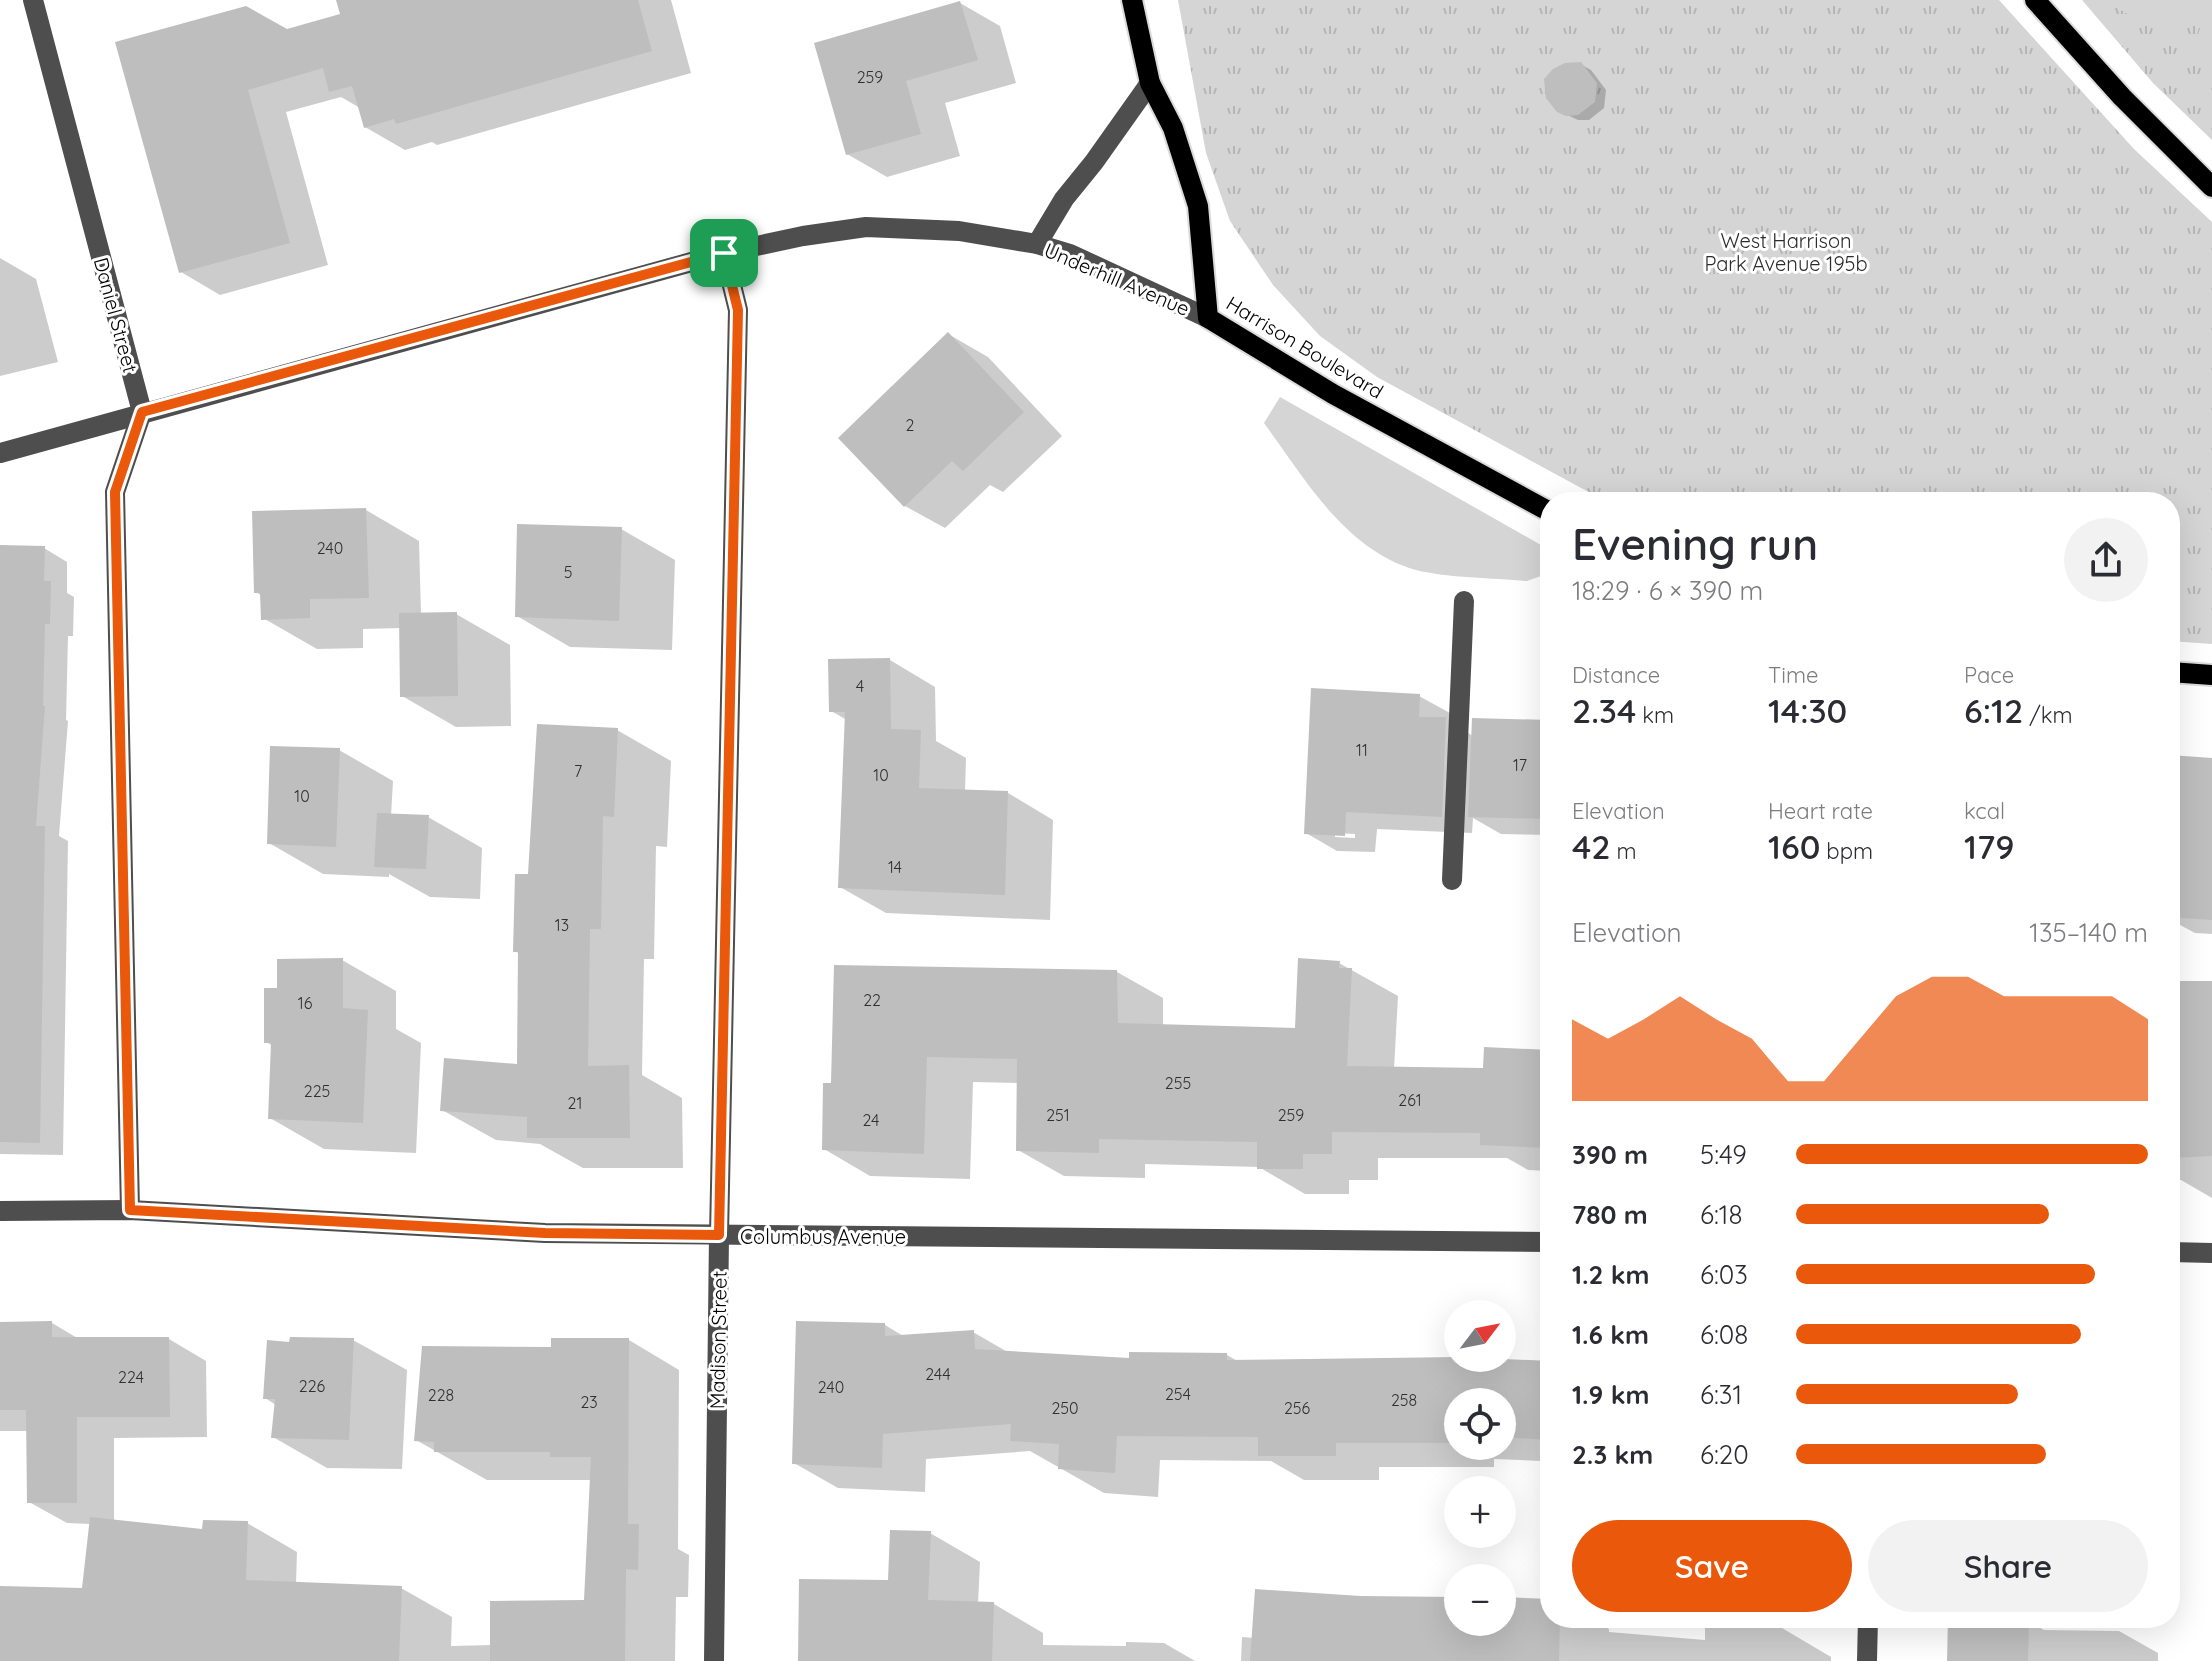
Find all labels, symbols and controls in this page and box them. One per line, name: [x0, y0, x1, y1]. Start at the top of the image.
house number: 259: [857, 67, 883, 87]
pin: [690, 219, 758, 287]
park label: West Harrison Park Avenue 195b: [1704, 228, 1868, 276]
icon: arrive: [702, 231, 746, 275]
street label: Underhill Avenue: [1040, 237, 1194, 321]
street label: Daniel Street: [89, 255, 143, 376]
street label: Harrison Boulevard: [1222, 290, 1388, 404]
house number: 2: [906, 415, 915, 435]
text: Evening run: [1572, 516, 1818, 571]
button: share: [2064, 518, 2148, 602]
house number: 240: [317, 538, 343, 558]
house number: 5: [564, 562, 572, 582]
text: 18:29 · 6 × 390 m: [1572, 574, 1763, 607]
text: Distance: [1572, 661, 1660, 689]
text: Time: [1768, 661, 1819, 689]
text: Pace: [1964, 661, 2014, 689]
house number: 4: [856, 676, 864, 696]
text: 2.34: [1572, 689, 1636, 732]
text: 14:30: [1768, 689, 1847, 732]
text: 6:12: [1964, 689, 2023, 732]
text: km: [1636, 701, 1674, 729]
text: /km: [2023, 701, 2072, 729]
house number: 11: [1356, 740, 1368, 760]
house number: 17: [1513, 755, 1527, 775]
house number: 7: [574, 761, 582, 781]
house number: 10: [873, 765, 889, 785]
house number: 10: [294, 786, 310, 806]
text: Elevation: [1572, 797, 1665, 825]
text: Heart rate: [1768, 797, 1873, 825]
text: kcal: [1964, 797, 2005, 825]
text: 42: [1572, 825, 1611, 868]
text: 160: [1768, 825, 1820, 868]
text: 179: [1964, 825, 2015, 868]
text: m: [1611, 837, 1637, 865]
text: bpm: [1820, 837, 1873, 865]
house number: 14: [888, 857, 902, 877]
house number: 13: [555, 915, 569, 935]
text: Elevation: [1572, 916, 1682, 949]
text: 135–140 m: [2029, 916, 2148, 949]
house number: 22: [863, 990, 881, 1010]
house number: 16: [298, 993, 313, 1013]
house number: 255: [1165, 1073, 1191, 1093]
house number: 225: [304, 1081, 330, 1101]
house number: 261: [1398, 1090, 1422, 1110]
house number: 21: [568, 1093, 582, 1113]
house number: 251: [1046, 1105, 1070, 1125]
house number: 259: [1278, 1105, 1304, 1125]
house number: 24: [862, 1110, 880, 1130]
text: 390 m: [1572, 1138, 1648, 1171]
text: 5:49: [1700, 1138, 1747, 1171]
text: 780 m: [1572, 1198, 1648, 1231]
text: 6:18: [1700, 1198, 1743, 1231]
street label: Columbus Avenue: [740, 1224, 906, 1249]
text: 1.2 km: [1572, 1258, 1649, 1291]
text: 6:03: [1700, 1258, 1748, 1291]
street label: Madison Street: [704, 1270, 732, 1409]
north arrow: [1444, 1300, 1516, 1372]
map controls: [1444, 1300, 1516, 1636]
text: 1.6 km: [1572, 1318, 1649, 1351]
text: 6:08: [1700, 1318, 1748, 1351]
house number: 244: [925, 1364, 951, 1384]
house number: 224: [118, 1367, 144, 1387]
house number: 226: [299, 1376, 326, 1396]
house number: 240: [818, 1377, 844, 1397]
text: 1.9 km: [1572, 1378, 1649, 1411]
text: 6:31: [1700, 1378, 1742, 1411]
house number: 254: [1165, 1384, 1191, 1404]
house number: 228: [428, 1385, 454, 1405]
button: locate: [1444, 1388, 1516, 1460]
house number: 258: [1391, 1390, 1417, 1410]
house number: 23: [580, 1392, 598, 1412]
house number: 250: [1051, 1398, 1079, 1418]
house number: 256: [1284, 1398, 1310, 1418]
text: 2.3 km: [1572, 1438, 1653, 1471]
text: 6:20: [1700, 1438, 1749, 1471]
button: +: [1444, 1476, 1516, 1548]
button: Save: [1572, 1520, 1852, 1612]
button: Share: [1868, 1520, 2148, 1612]
button: −: [1444, 1564, 1516, 1636]

